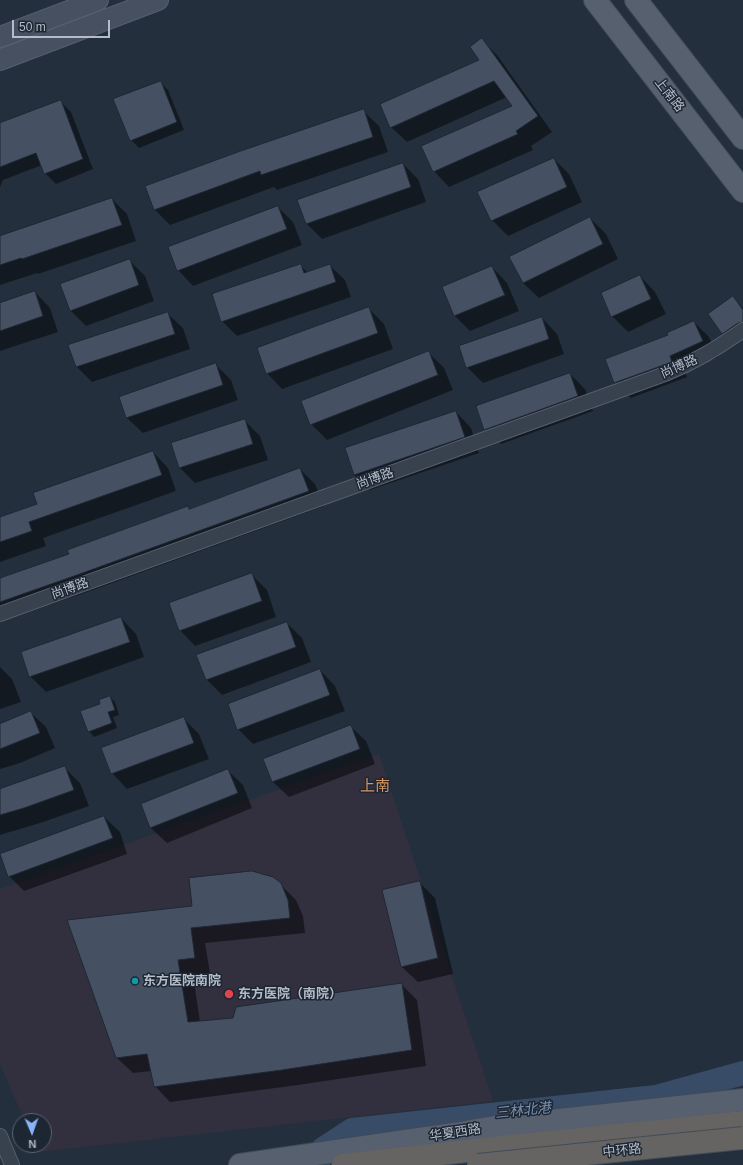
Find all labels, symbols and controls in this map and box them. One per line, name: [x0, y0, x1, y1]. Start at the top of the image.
scale bar: [14, 12, 112, 38]
text: 50 m: [19, 20, 46, 34]
street label: 上南路: [651, 75, 687, 115]
street label: 尚博路: [658, 352, 700, 382]
street label: 尚博路: [354, 465, 396, 493]
street label: 尚博路: [49, 575, 91, 603]
district label: 上南: [360, 778, 390, 796]
place label: 东方医院南院: [143, 973, 221, 989]
marker: 东方医院南院: [130, 976, 140, 986]
place label: 东方医院（南院）: [238, 986, 342, 1002]
marker: 东方医院（南院）: [223, 988, 235, 1000]
water label: 三林北港: [494, 1100, 552, 1122]
north arrow: [12, 1113, 52, 1153]
street label: 华夏西路: [428, 1121, 482, 1145]
text: N: [28, 1138, 37, 1150]
street label: 中环路: [602, 1141, 642, 1161]

